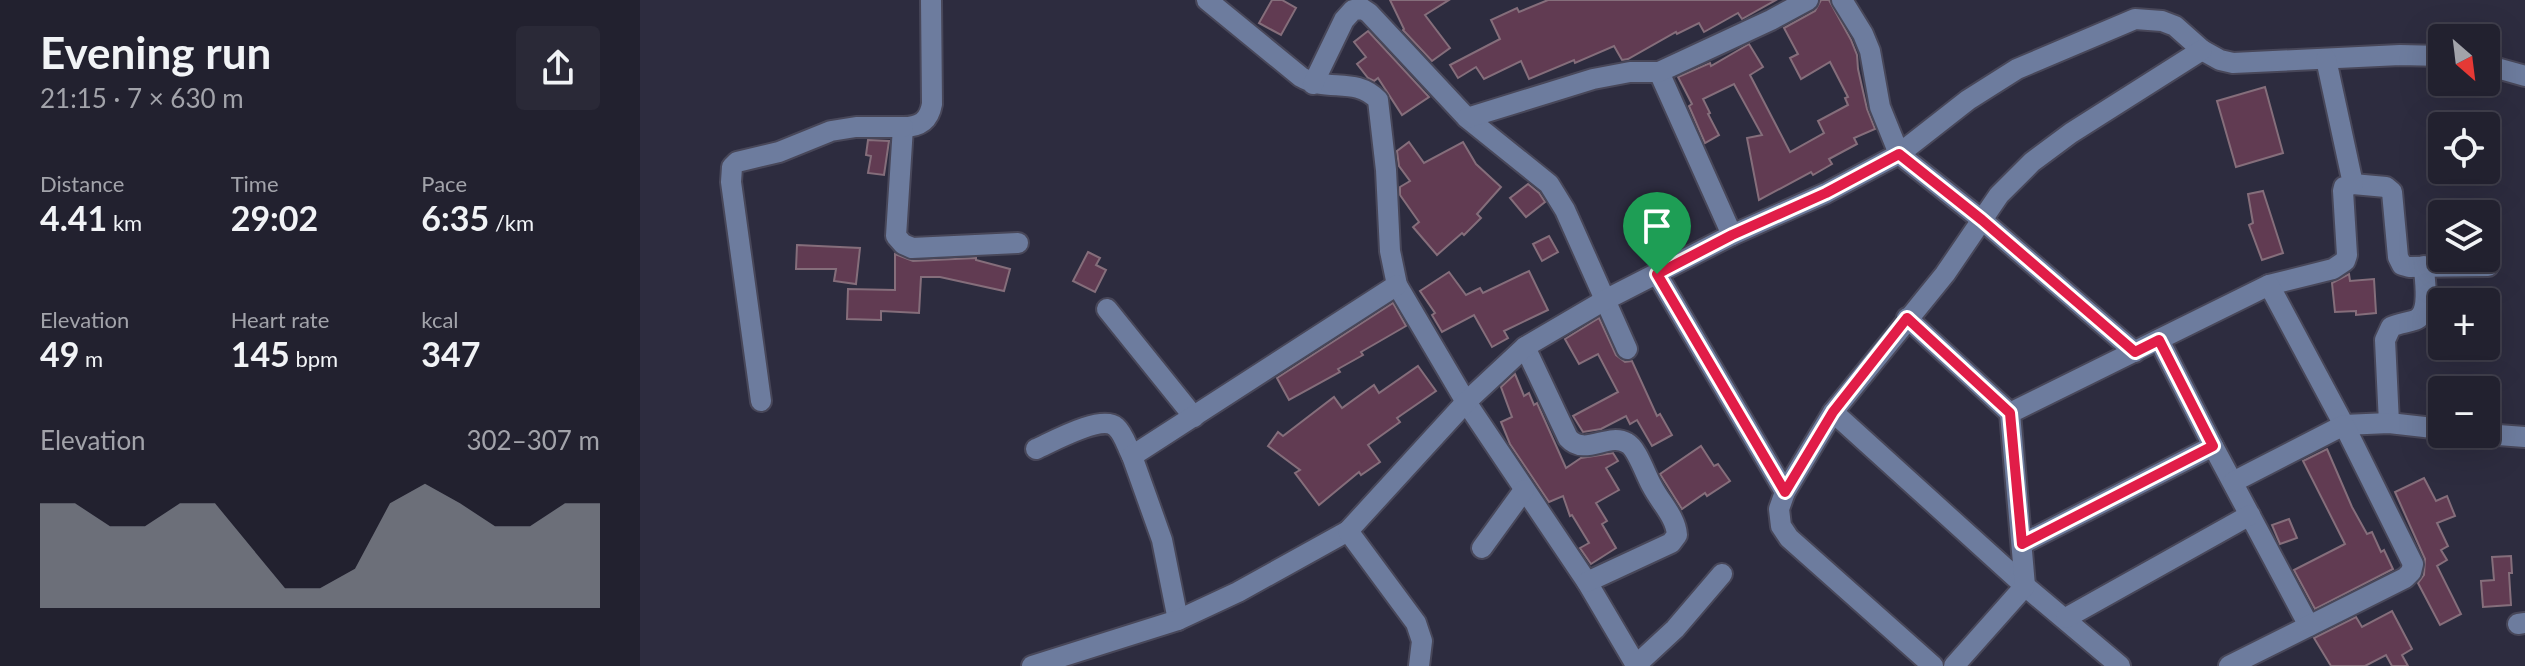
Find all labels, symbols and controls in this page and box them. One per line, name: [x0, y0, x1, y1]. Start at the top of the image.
north arrow: [2428, 24, 2500, 96]
map controls: [2428, 24, 2500, 448]
text: Evening run: [40, 26, 271, 78]
button: share: [516, 26, 600, 110]
text: 21:15 · 7 × 630 m: [40, 82, 244, 114]
button: locate: [2428, 112, 2500, 184]
text: Distance: [40, 170, 124, 197]
text: Time: [231, 170, 279, 197]
text: Pace: [421, 170, 467, 197]
pin: [1623, 192, 1691, 274]
text: 4.41: [40, 197, 107, 238]
text: 29:02: [231, 197, 318, 238]
text: 6:35: [421, 197, 489, 238]
button: layers: [2428, 200, 2500, 272]
icon: arrive: [1635, 204, 1679, 248]
text: km: [107, 209, 142, 236]
text: /km: [489, 209, 534, 236]
button: +: [2428, 288, 2500, 360]
text: Elevation: [40, 306, 129, 333]
text: Heart rate: [231, 306, 329, 333]
text: kcal: [421, 306, 459, 333]
text: 49: [40, 333, 79, 374]
text: 145: [231, 333, 290, 374]
text: 347: [421, 333, 481, 374]
text: m: [79, 345, 103, 372]
text: bpm: [290, 345, 338, 372]
button: −: [2428, 376, 2500, 448]
text: Elevation: [40, 424, 146, 456]
text: 302–307 m: [466, 424, 600, 456]

